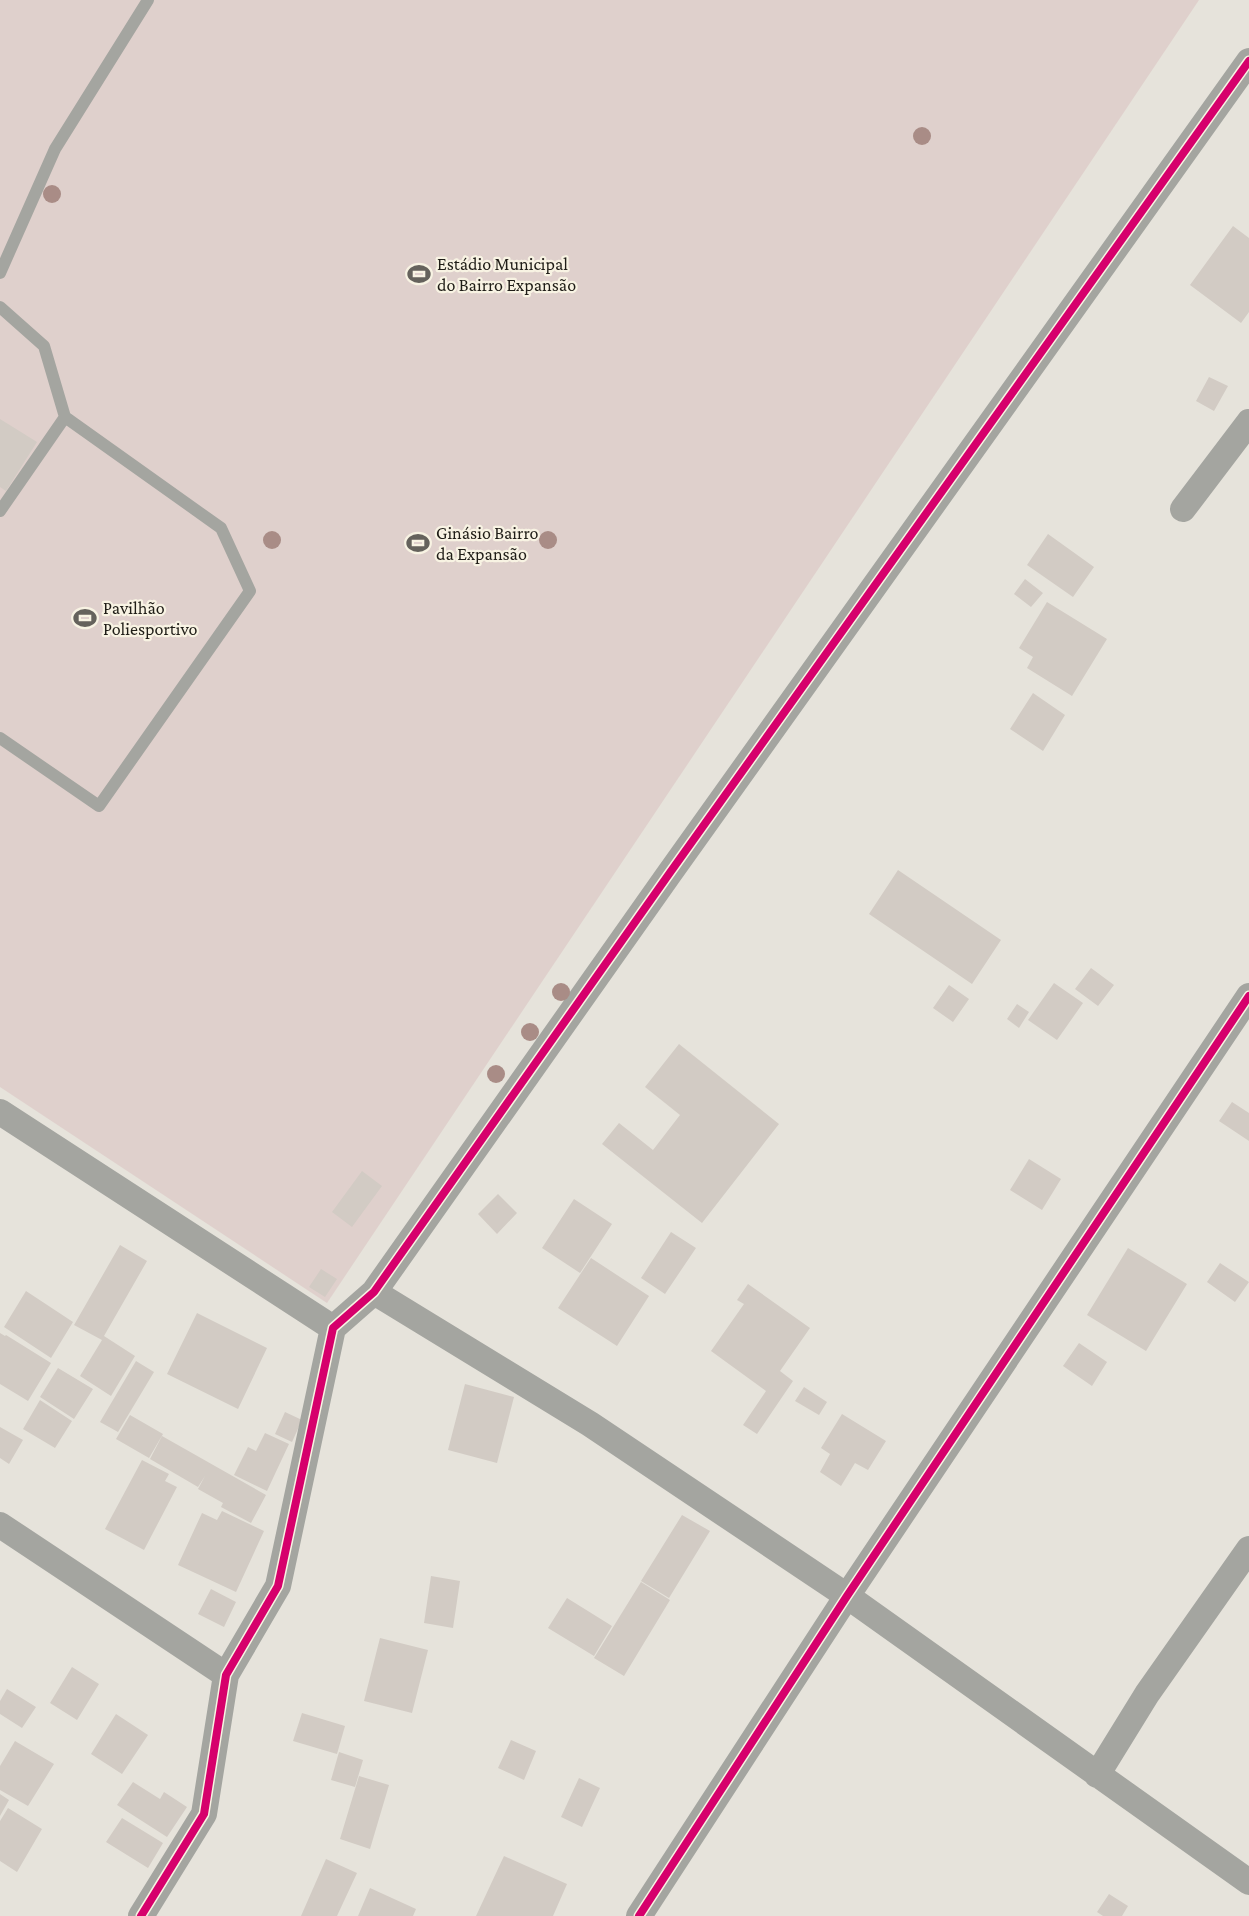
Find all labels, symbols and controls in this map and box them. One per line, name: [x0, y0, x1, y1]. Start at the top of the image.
place label: Estádio Municipal do Bairro Expansão: [437, 254, 576, 295]
sports icon: Estádio Municipal do Bairro Expansão: [406, 261, 432, 287]
place label: Ginásio Bairro da Expansão: [436, 523, 538, 564]
sports icon: Ginásio Bairro da Expansão: [405, 530, 431, 556]
place label: Pavilhão Poliesportivo: [103, 598, 198, 639]
sports icon: Pavilhão Poliesportivo: [72, 605, 98, 631]

